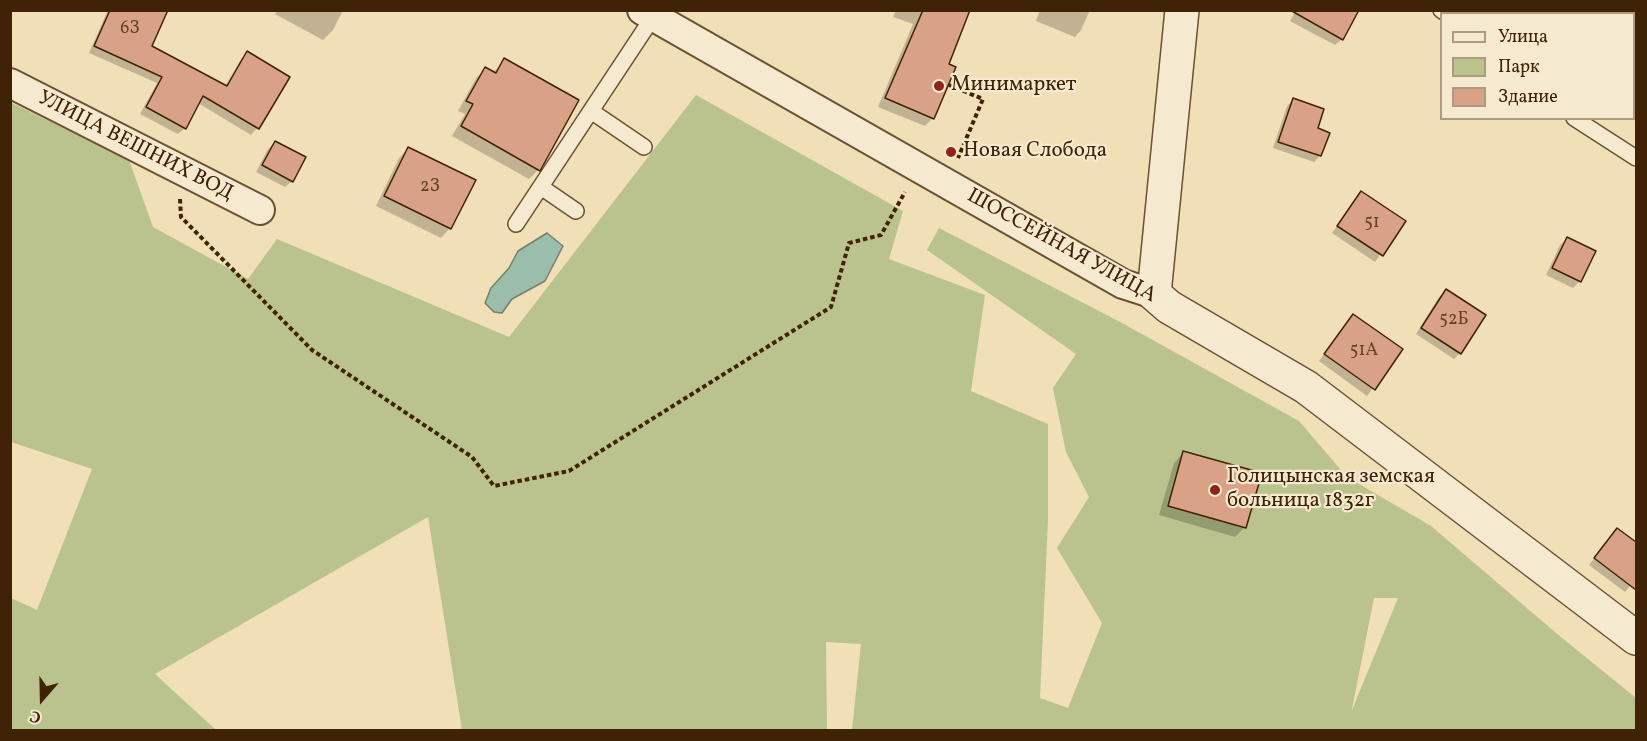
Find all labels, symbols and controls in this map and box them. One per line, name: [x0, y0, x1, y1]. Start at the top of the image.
legend: [1440, 12, 1635, 120]
house number: 6З: [120, 19, 140, 41]
text: Улица: [1498, 25, 1548, 50]
text: Парк: [1498, 55, 1540, 80]
place label: Минимаркет: [951, 73, 1076, 99]
marker: Минимаркет: [932, 79, 946, 93]
text: Здание: [1498, 85, 1558, 110]
street label: УЛИЦА ВЕШНИХ ВОД: [33, 87, 237, 207]
place label: Новая Слобода: [963, 139, 1107, 165]
marker: Новая Слобода: [944, 145, 958, 159]
house number: 2З: [420, 177, 440, 199]
street label: ШОССЕЙНАЯ УЛИЦА: [962, 184, 1160, 310]
house number: 51: [1364, 213, 1380, 235]
house number: 52Б: [1439, 310, 1469, 332]
house number: 51А: [1350, 341, 1378, 363]
place label: Голицынская земская больница 1832г: [1227, 465, 1435, 515]
marker: Голицынская земская больница 1832г: [1208, 483, 1222, 497]
north arrow: [12, 669, 72, 729]
text: С: [27, 704, 44, 728]

